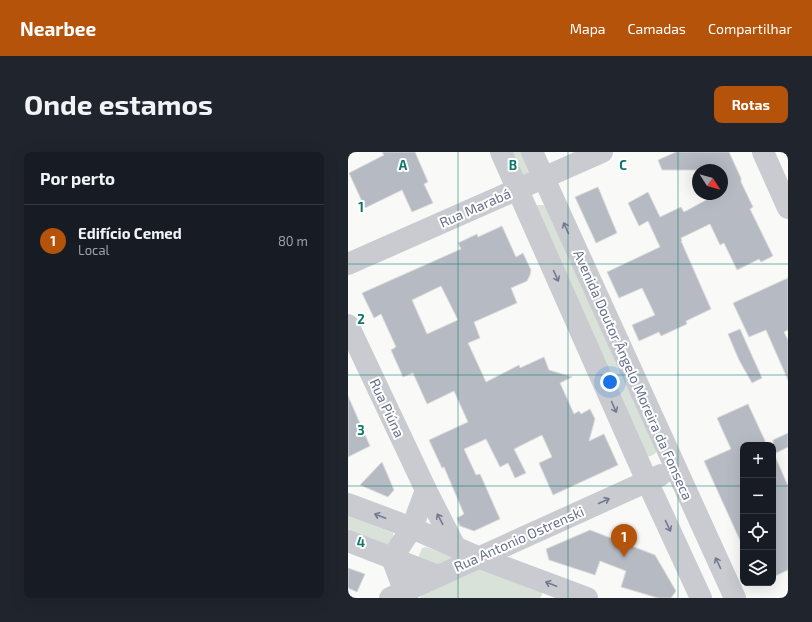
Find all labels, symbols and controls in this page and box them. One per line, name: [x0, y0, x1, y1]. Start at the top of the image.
text: Nearbee: [20, 17, 96, 40]
text: Mapa: [570, 20, 606, 37]
text: Camadas: [628, 20, 686, 37]
text: Compartilhar: [708, 20, 792, 37]
button: Rotas: [714, 86, 788, 123]
text: Onde estamos: [24, 87, 213, 121]
text: A: [399, 157, 408, 173]
text: B: [509, 157, 517, 173]
text: C: [619, 157, 627, 173]
north arrow: [692, 164, 728, 200]
text: Por perto: [40, 168, 115, 188]
street label: Rua Marabá: [436, 184, 513, 231]
text: 1: [358, 199, 364, 215]
one-way arrow: [562, 222, 569, 234]
text: Edifício Cemed: [78, 224, 182, 242]
text: 1: [50, 233, 56, 249]
text: 80 m: [278, 233, 308, 249]
text: Local: [78, 242, 109, 258]
street label: Avenida Doutor Ângelo Moreira da Fonseca: [570, 247, 697, 503]
one-way arrow: [553, 269, 560, 281]
text: 2: [357, 311, 365, 327]
your location: [600, 372, 620, 392]
street label: Rua Piúna: [366, 376, 408, 440]
one-way arrow: [611, 401, 619, 413]
text: 3: [357, 422, 365, 438]
map controls: [740, 442, 776, 586]
button: +: [740, 442, 776, 478]
button: −: [740, 478, 776, 514]
one-way arrow: [598, 496, 610, 504]
street label: Rua Antonio Ostrenski: [451, 502, 586, 575]
one-way arrow: [374, 511, 386, 519]
one-way arrow: [436, 513, 444, 525]
button: locate: [740, 514, 776, 550]
one-way arrow: [665, 520, 672, 532]
pin: 1: [611, 524, 637, 557]
text: 4: [357, 534, 365, 550]
button: layers: [740, 550, 776, 586]
one-way arrow: [714, 557, 722, 569]
one-way arrow: [545, 580, 557, 588]

